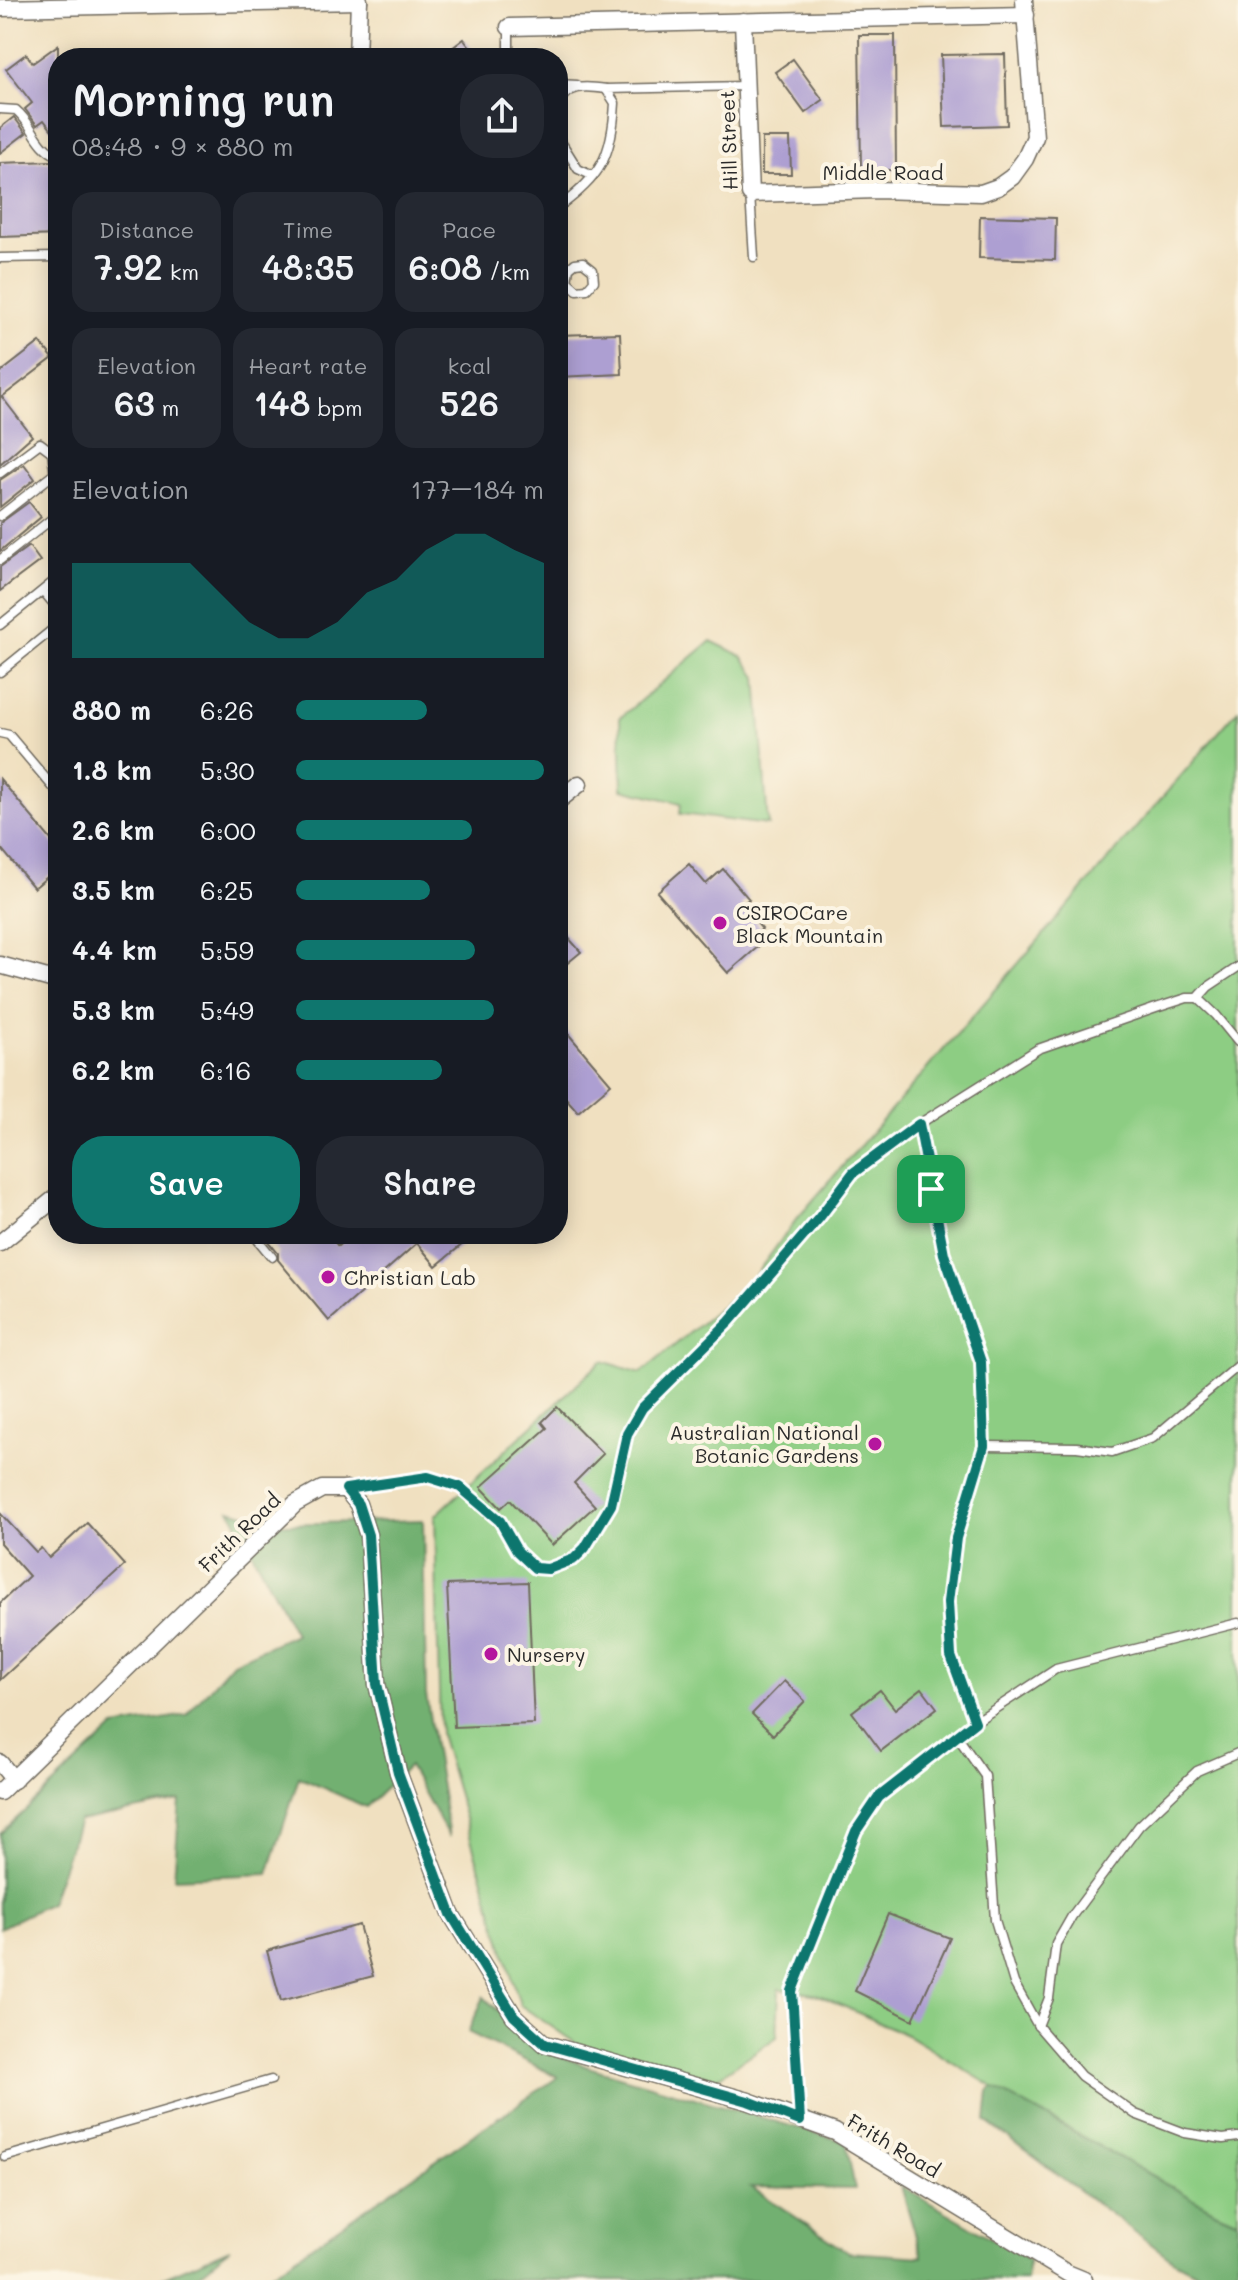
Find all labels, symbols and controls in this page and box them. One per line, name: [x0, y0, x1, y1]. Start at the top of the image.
text: Morning run: [72, 70, 335, 127]
button: share: [460, 74, 544, 158]
street label: Hill Street: [713, 89, 743, 191]
text: 08:48 · 9 × 880 m: [72, 129, 293, 163]
street label: Middle Road: [822, 159, 944, 185]
text: Distance: [99, 215, 194, 244]
text: Time: [283, 215, 333, 244]
text: Pace: [442, 215, 496, 244]
text: 7.92: [94, 244, 163, 289]
text: 48:35: [262, 244, 354, 289]
text: 6:08: [409, 244, 482, 289]
text: km: [163, 257, 199, 286]
text: /km: [482, 257, 530, 286]
text: Elevation: [97, 351, 196, 380]
text: Heart rate: [249, 351, 367, 380]
text: kcal: [447, 351, 491, 380]
text: 63: [114, 380, 155, 425]
text: 148: [253, 380, 310, 425]
text: 526: [440, 380, 499, 425]
text: m: [155, 393, 179, 422]
text: bpm: [310, 393, 363, 422]
text: Elevation: [72, 472, 189, 506]
text: 177–184 m: [411, 472, 544, 506]
text: 880 m: [72, 693, 151, 727]
text: 6:26: [200, 693, 254, 727]
text: 1.8 km: [72, 753, 152, 787]
text: 5:30: [200, 753, 255, 787]
text: 2.6 km: [72, 813, 154, 847]
text: 6:00: [200, 813, 256, 847]
text: 3.5 km: [72, 873, 155, 907]
text: 6:25: [200, 873, 253, 907]
place label: CSIROCare Black Mountain: [736, 899, 883, 948]
marker: CSIROCare Black Mountain: [711, 914, 729, 932]
text: 4.4 km: [72, 933, 157, 967]
text: 5:59: [200, 933, 254, 967]
text: 5.3 km: [72, 993, 155, 1027]
text: 5:49: [200, 993, 254, 1027]
text: 6.2 km: [72, 1053, 154, 1087]
text: 6:16: [200, 1053, 251, 1087]
button: Save: [72, 1136, 300, 1228]
button: Share: [316, 1136, 544, 1228]
pin: [897, 1155, 965, 1223]
icon: arrive: [909, 1167, 953, 1211]
place label: Christian Lab: [344, 1264, 476, 1290]
marker: Christian Lab: [319, 1268, 337, 1286]
place label: Australian National Botanic Gardens: [670, 1419, 859, 1468]
marker: Australian National Botanic Gardens: [866, 1435, 884, 1453]
street label: Frith Road: [193, 1487, 285, 1577]
place label: Nursery: [507, 1641, 585, 1667]
marker: Nursery: [482, 1645, 500, 1663]
street label: Frith Road: [843, 2107, 945, 2183]

